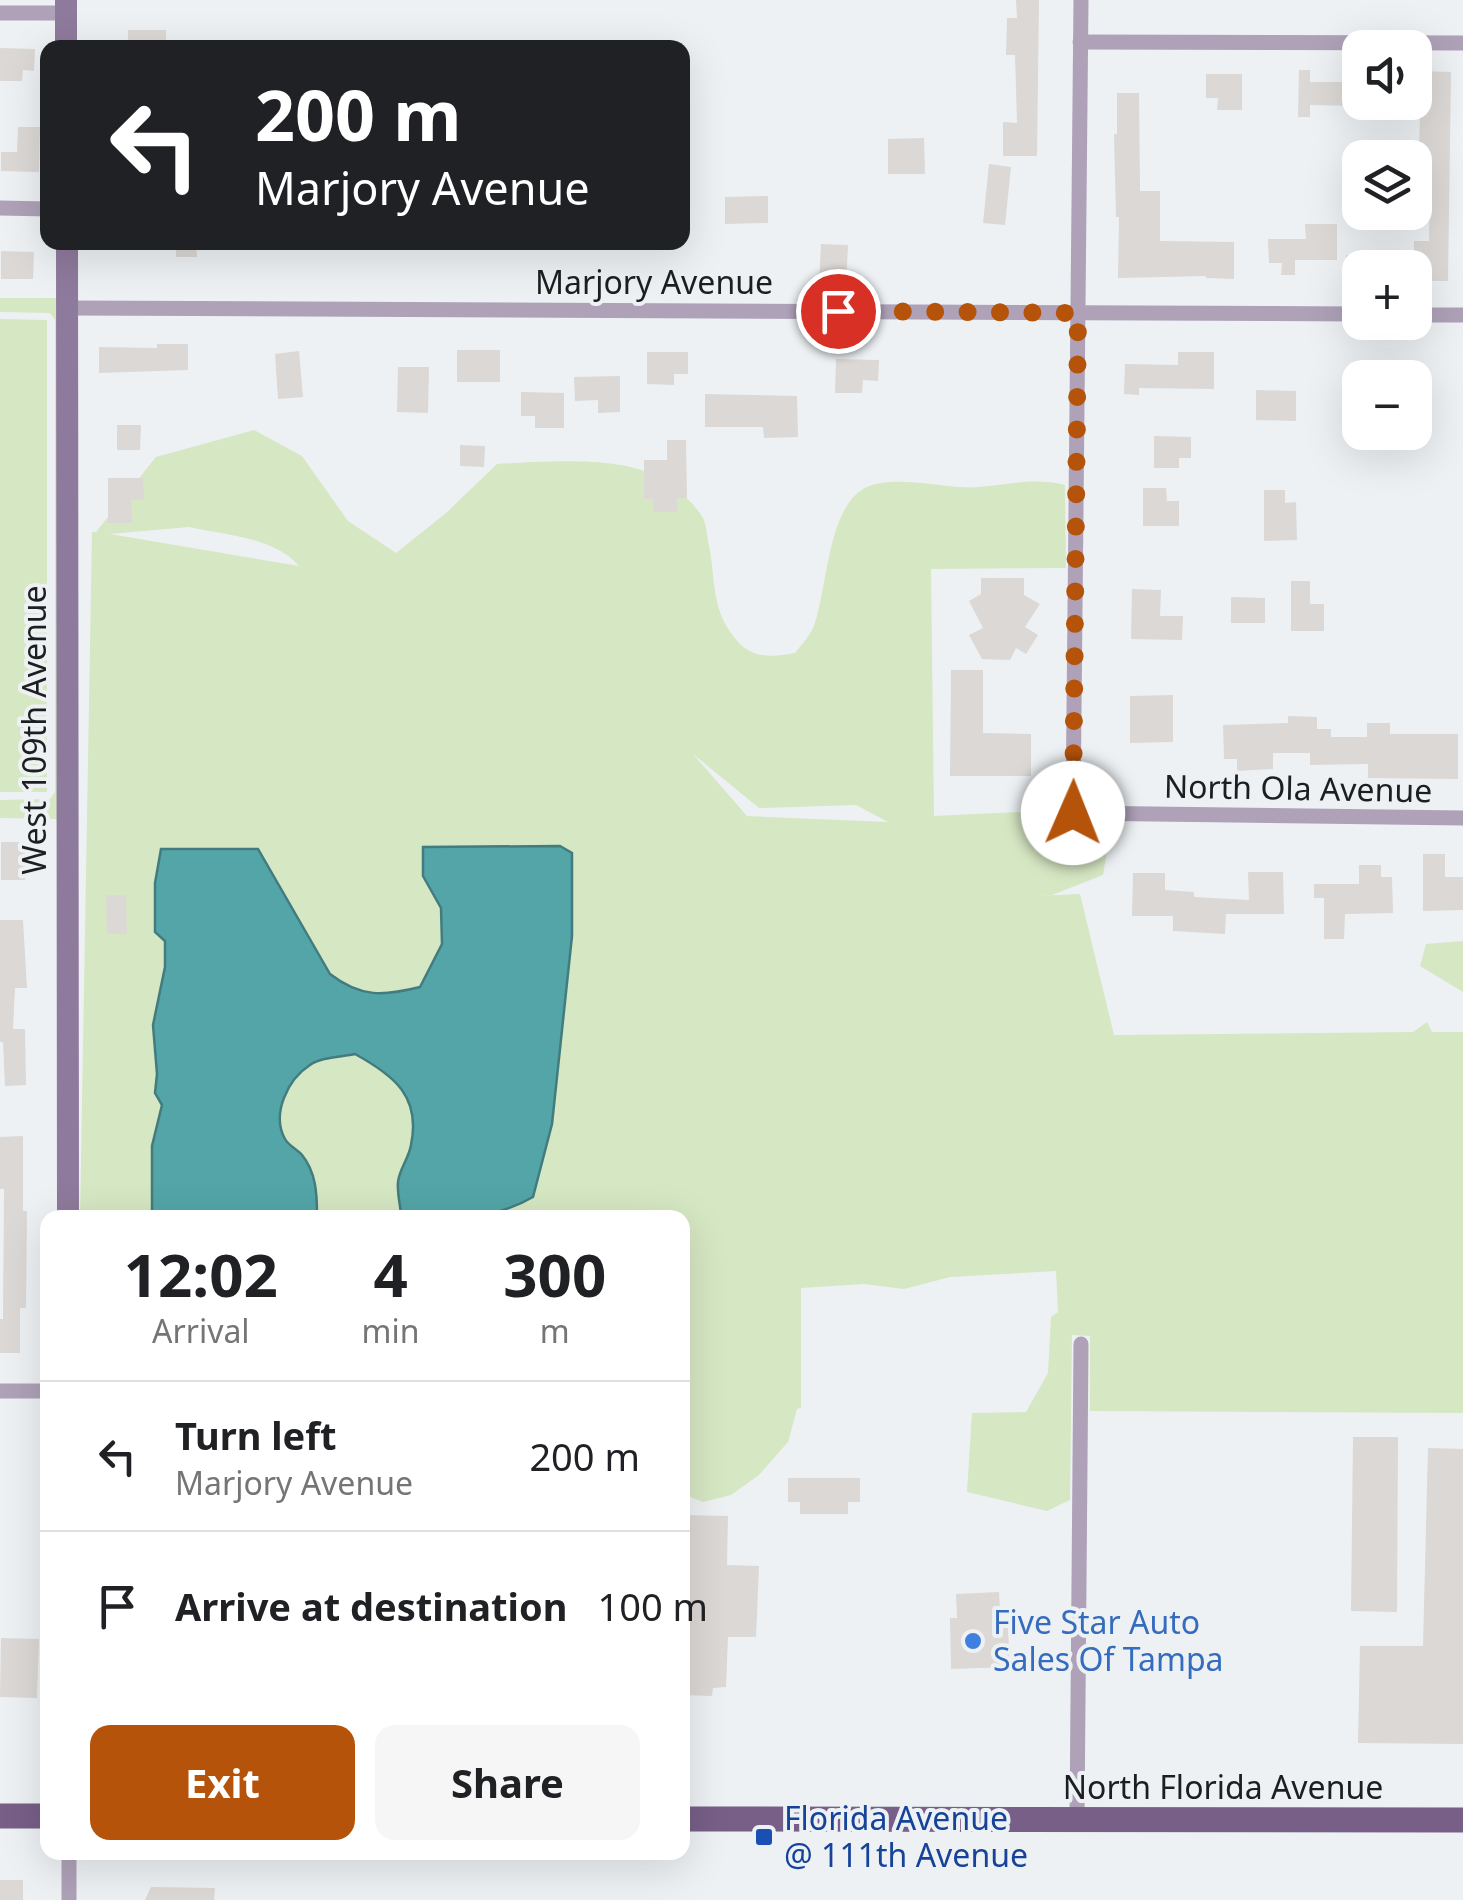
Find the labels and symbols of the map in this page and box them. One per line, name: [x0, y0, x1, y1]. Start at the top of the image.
street label: Marjory Avenue: [535, 260, 773, 303]
pin: [796, 269, 881, 354]
street label: West 109th Avenue: [12, 585, 55, 875]
position arrow: [1021, 761, 1125, 865]
street label: North Ola Avenue: [1163, 764, 1433, 811]
place label: Five Star Auto Sales Of Tampa: [993, 1600, 1224, 1680]
marker: Five Star Auto Sales Of Tampa: [962, 1630, 984, 1652]
street label: North Florida Avenue: [1063, 1765, 1383, 1808]
place label: Florida Avenue @ 111th Avenue: [784, 1796, 1028, 1876]
marker: Florida Avenue @ 111th Avenue: [753, 1826, 775, 1848]

